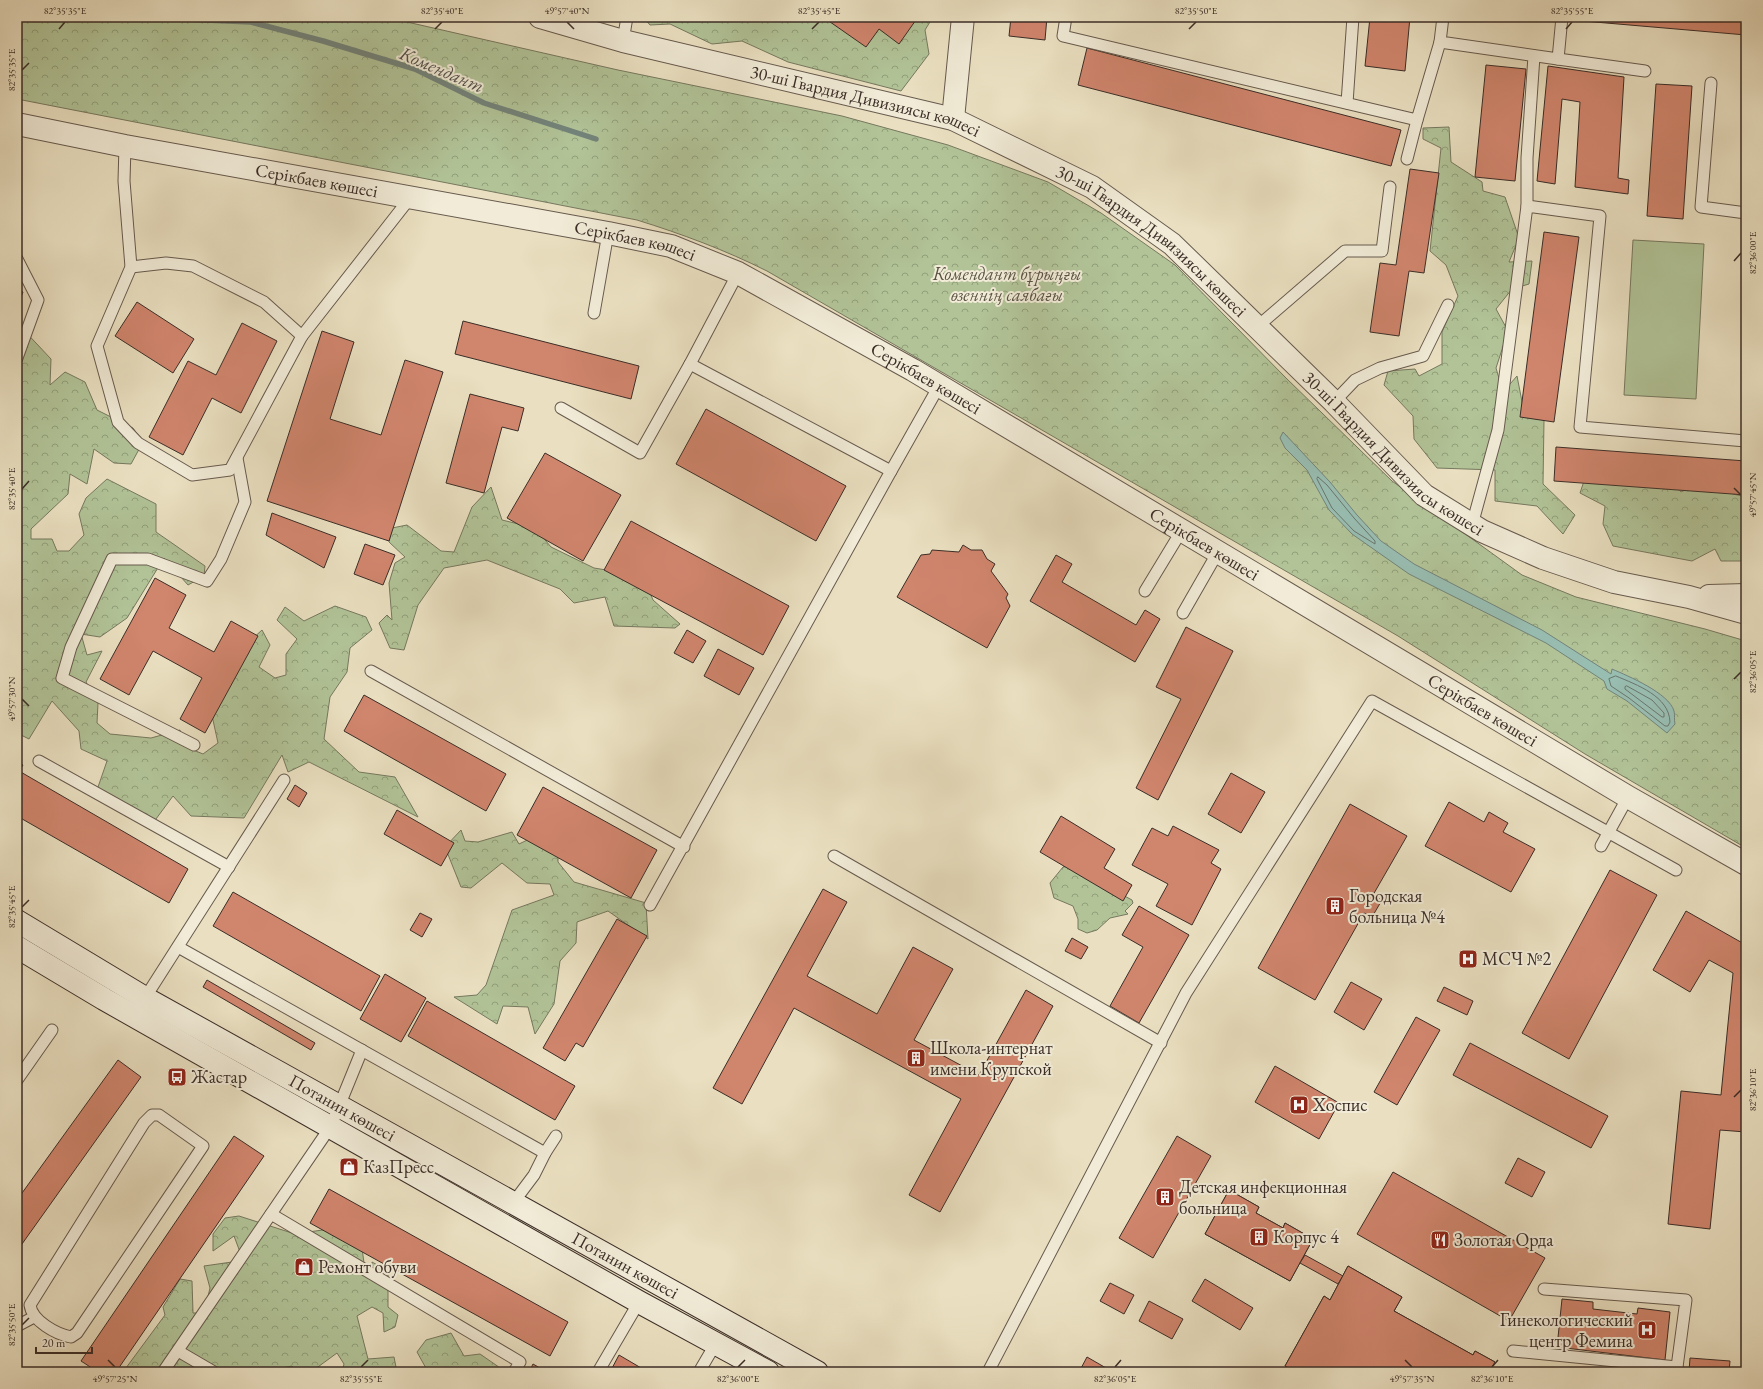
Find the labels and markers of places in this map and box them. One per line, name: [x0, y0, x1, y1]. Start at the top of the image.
place label: Городская больница №4: [1349, 884, 1445, 928]
building icon: Городская больница №4: [1324, 895, 1346, 917]
place label: МСЧ №2: [1482, 947, 1551, 970]
hospital icon: МСЧ №2: [1457, 948, 1479, 970]
place label: Школа-интернат имени Крупской: [930, 1036, 1053, 1080]
building icon: Школа-интернат имени Крупской: [905, 1047, 927, 1069]
place label: Жастар: [190, 1065, 247, 1088]
bus stop icon: Жастар: [166, 1066, 188, 1088]
place label: Хоспис: [1312, 1093, 1368, 1116]
hospital icon: Хоспис: [1288, 1094, 1310, 1116]
place label: КазПресс: [363, 1155, 434, 1178]
shop icon: КазПресс: [338, 1156, 360, 1178]
place label: Детская инфекционная больница: [1179, 1175, 1347, 1219]
building icon: Детская инфекционная больница: [1154, 1186, 1176, 1208]
place label: Корпус 4: [1273, 1225, 1339, 1248]
building icon: Корпус 4: [1248, 1226, 1270, 1248]
place label: Золотая Орда: [1454, 1228, 1554, 1251]
restaurant icon: Золотая Орда: [1429, 1229, 1451, 1251]
place label: Ремонт обуви: [318, 1255, 417, 1278]
shop icon: Ремонт обуви: [293, 1256, 315, 1278]
place label: Гинекологический центр Фемина: [1500, 1308, 1634, 1352]
hospital icon: Гинекологический центр Фемина: [1636, 1319, 1658, 1341]

